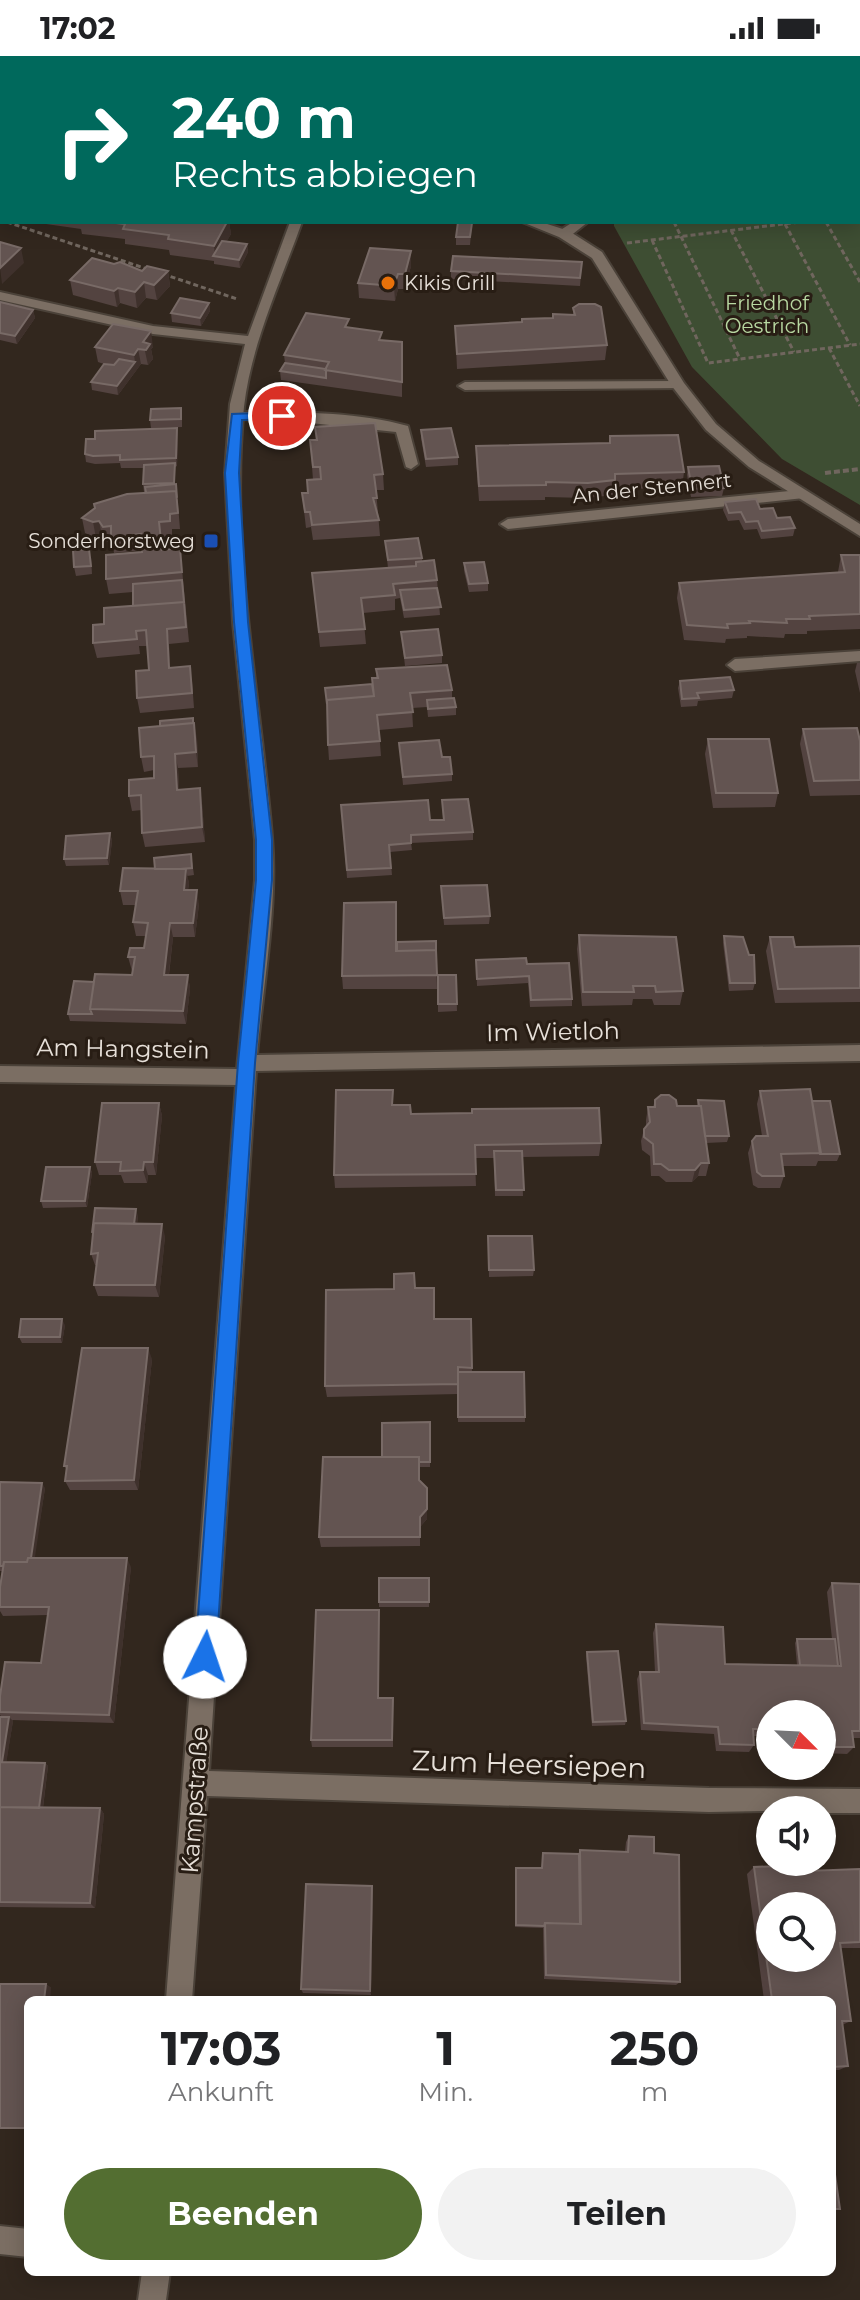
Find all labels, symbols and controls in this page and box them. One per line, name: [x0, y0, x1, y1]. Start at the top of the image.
text: 17:02: [40, 10, 116, 47]
text: 240 m: [172, 84, 356, 152]
icon: right: [40, 88, 144, 192]
text: Rechts abbiegen: [172, 152, 478, 196]
place label: Kikis Grill: [404, 271, 495, 295]
marker: Kikis Grill: [379, 274, 397, 292]
park label: Friedhof Oestrich: [725, 291, 810, 338]
pin: [248, 382, 316, 450]
icon: arrive: [260, 394, 304, 438]
street label: An der Stennert: [571, 468, 733, 508]
place label: Sonderhorstweg: [28, 529, 195, 553]
marker: Sonderhorstweg: [202, 532, 220, 550]
street label: Im Wietloh: [486, 1016, 620, 1047]
street label: Am Hangstein: [36, 1032, 210, 1065]
position arrow: [163, 1615, 247, 1699]
north arrow: [756, 1700, 836, 1780]
map controls: [756, 1700, 836, 1972]
street label: Kampstraße: [175, 1725, 214, 1875]
street label: Zum Heersiepen: [411, 1743, 647, 1785]
button: sound: [756, 1796, 836, 1876]
button: search: [756, 1892, 836, 1972]
text: 17:03: [161, 2019, 281, 2077]
text: 1: [436, 2019, 455, 2077]
text: 250: [610, 2019, 699, 2077]
text: Ankunft: [168, 2076, 274, 2108]
text: Min.: [418, 2076, 473, 2108]
text: m: [641, 2076, 668, 2108]
button: Beenden: [64, 2168, 422, 2260]
button: Teilen: [438, 2168, 796, 2260]

